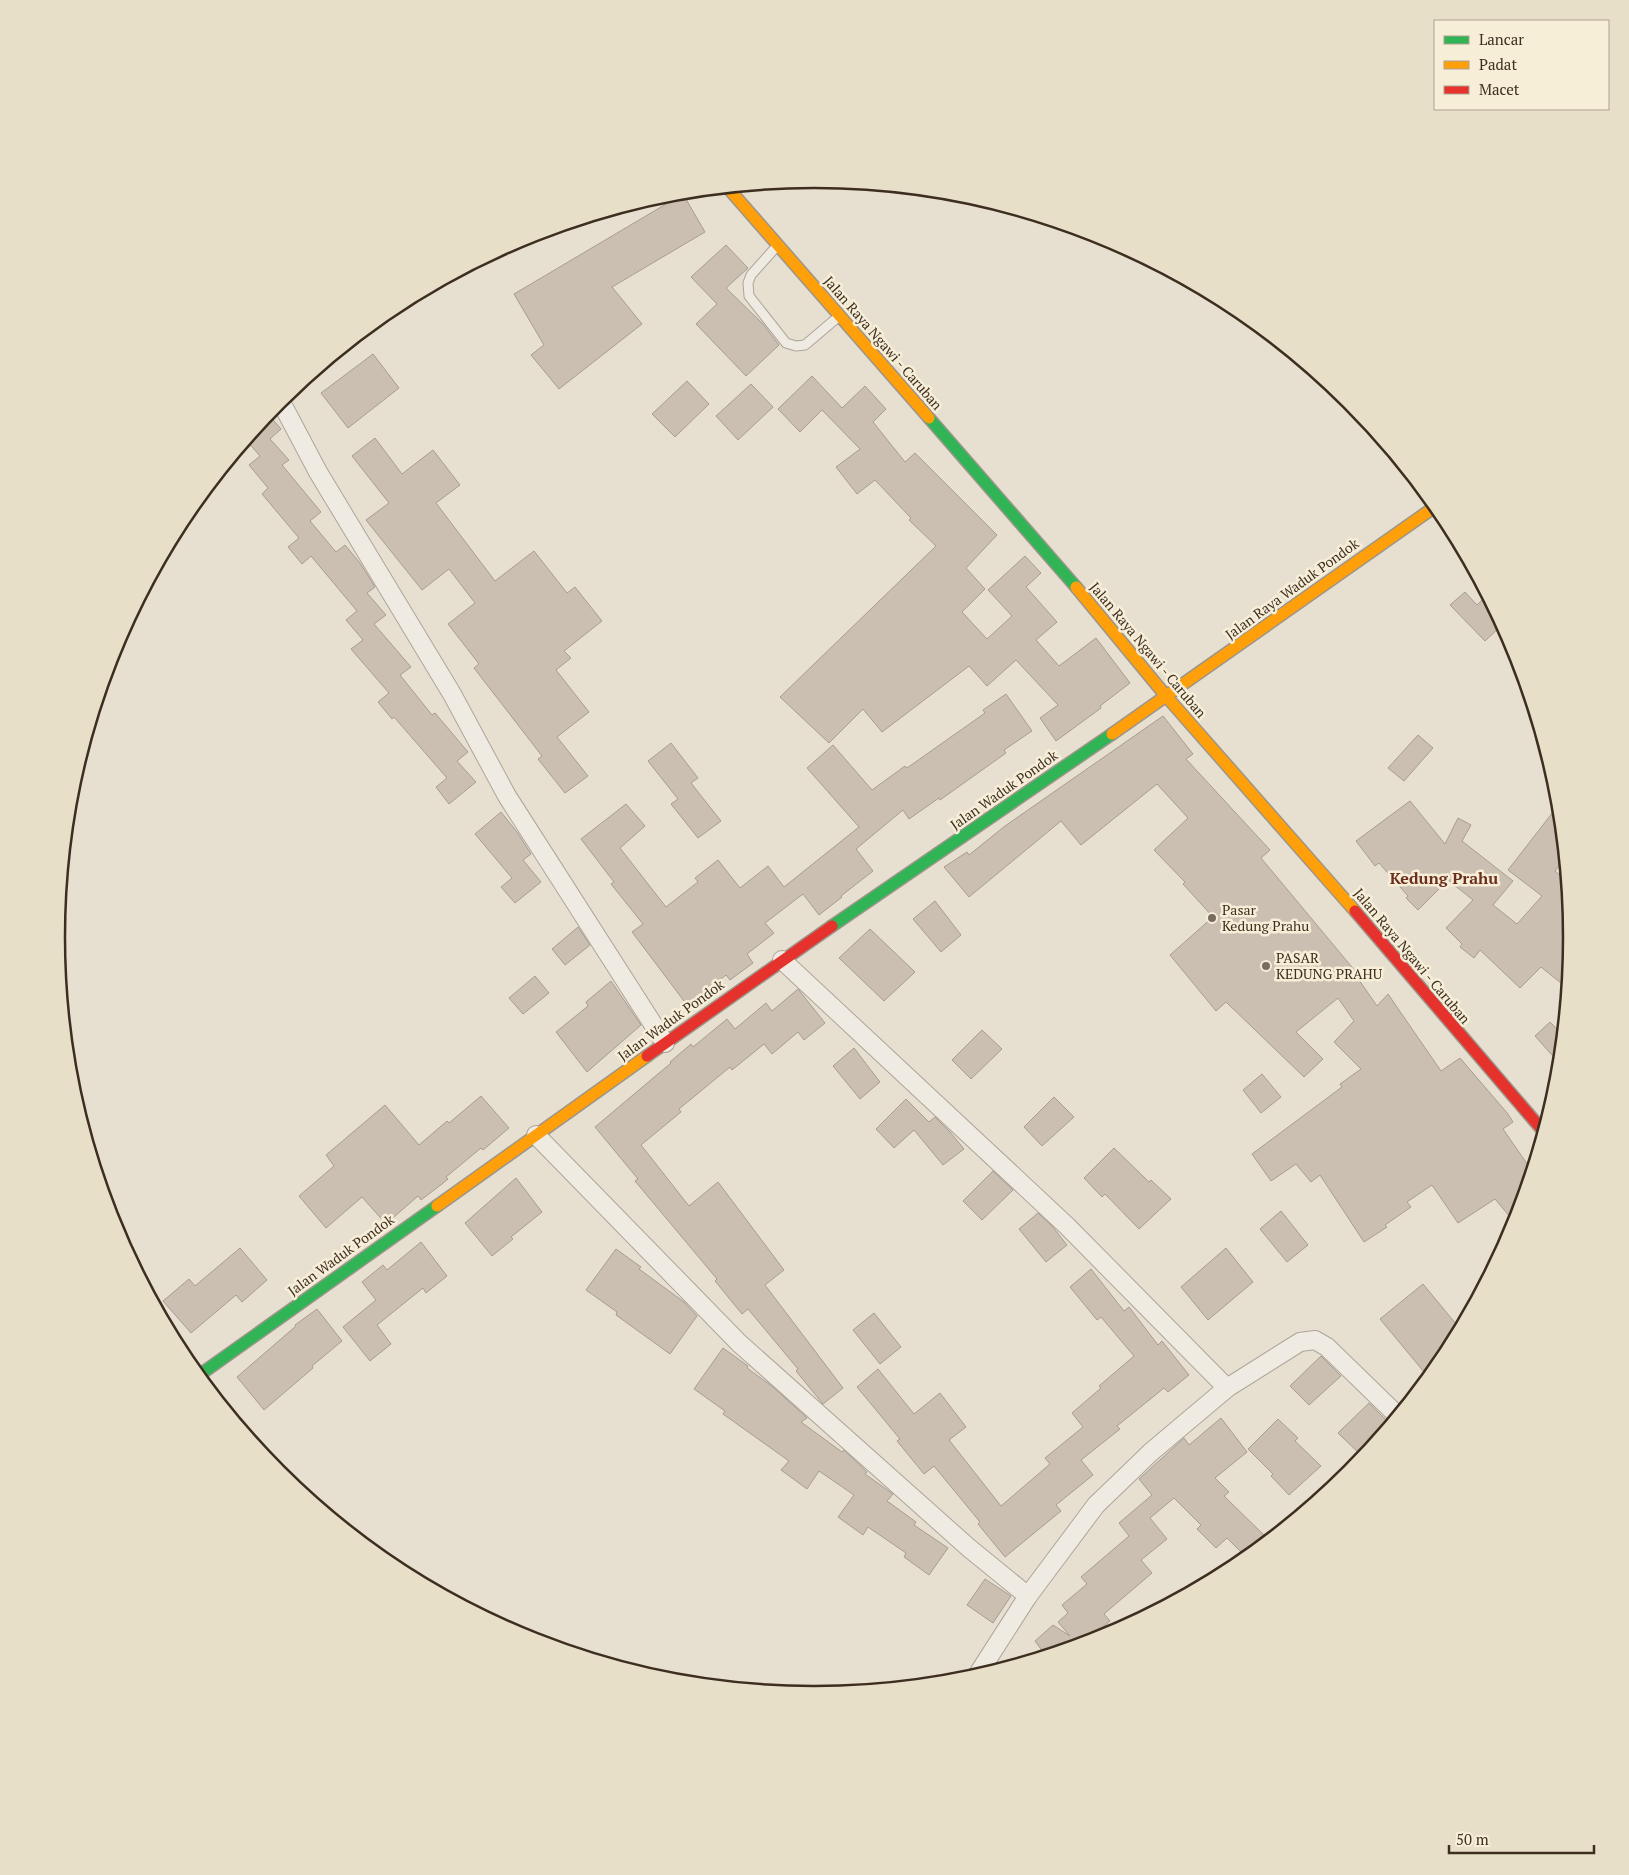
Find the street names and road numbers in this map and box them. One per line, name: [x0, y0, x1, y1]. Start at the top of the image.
street label: Jalan Raya Ngawi - Caruban: [820, 272, 947, 414]
street label: Jalan Raya Waduk Pondok: [1221, 533, 1363, 644]
street label: Jalan Raya Ngawi - Caruban: [1086, 578, 1211, 722]
street label: Jalan Waduk Pondok: [946, 745, 1062, 834]
street label: Jalan Raya Ngawi - Caruban: [1350, 884, 1475, 1028]
street label: Jalan Waduk Pondok: [614, 974, 728, 1065]
street label: Jalan Waduk Pondok: [284, 1209, 398, 1300]

